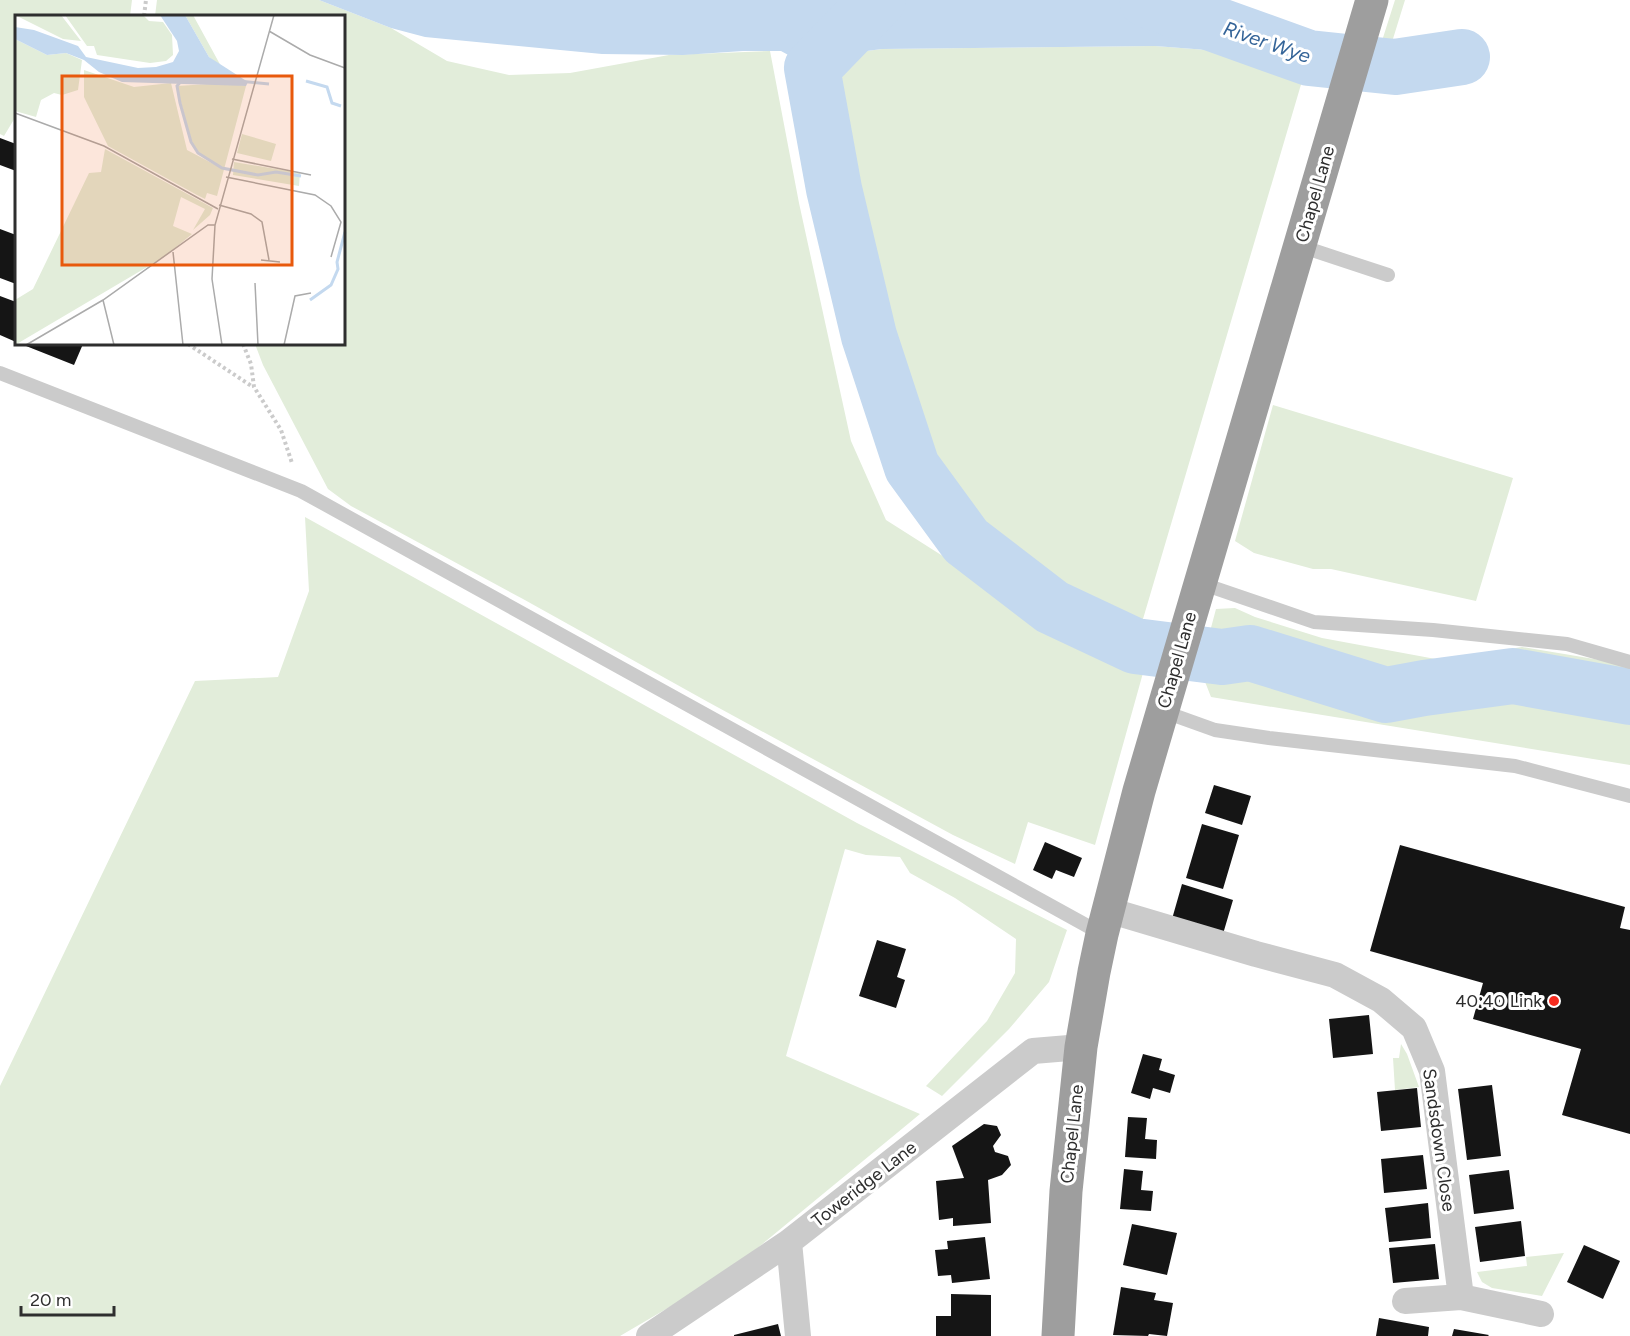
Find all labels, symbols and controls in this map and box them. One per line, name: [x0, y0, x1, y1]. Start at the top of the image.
inset map: [15, 15, 345, 345]
water label: River Wye: [1220, 16, 1314, 68]
street label: Chapel Lane: [1291, 143, 1339, 245]
street label: Chapel Lane: [1153, 609, 1201, 711]
place label: 40:40 Link: [1455, 990, 1542, 1012]
marker: 40:40 Link: [1547, 994, 1561, 1008]
street label: Sandsdown Close: [1418, 1067, 1460, 1213]
street label: Chapel Lane: [1056, 1083, 1088, 1185]
street label: Toweridge Lane: [807, 1136, 921, 1232]
scale bar: [21, 1279, 114, 1317]
text: 20 m: [30, 1289, 71, 1311]

